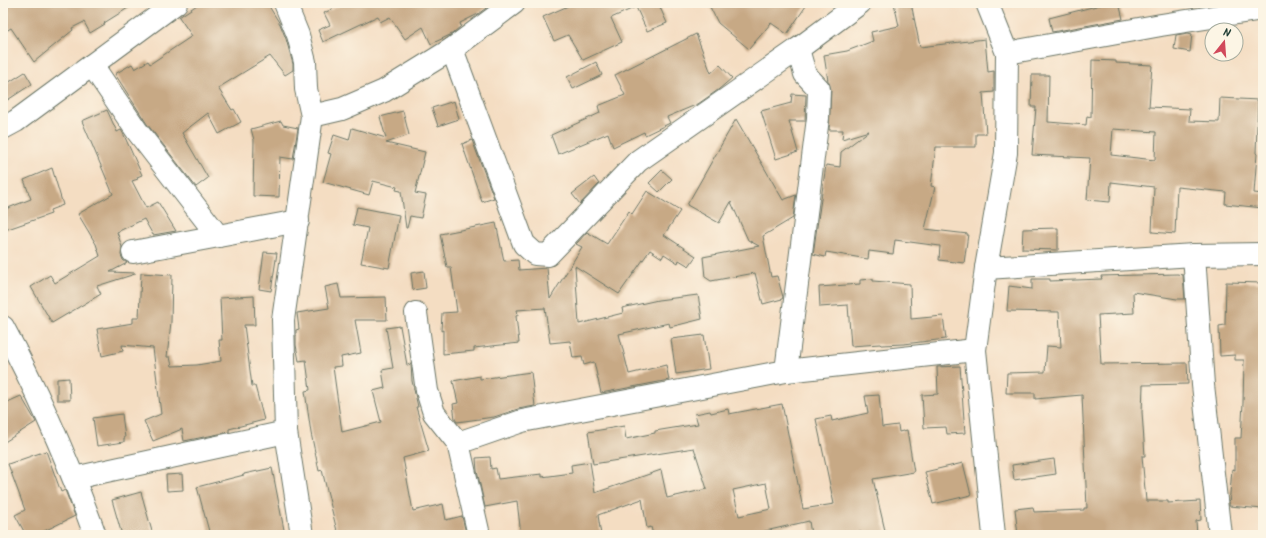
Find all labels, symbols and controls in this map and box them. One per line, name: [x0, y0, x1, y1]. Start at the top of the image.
north arrow: [1204, 22, 1244, 62]
text: N: [1221, 24, 1233, 43]

